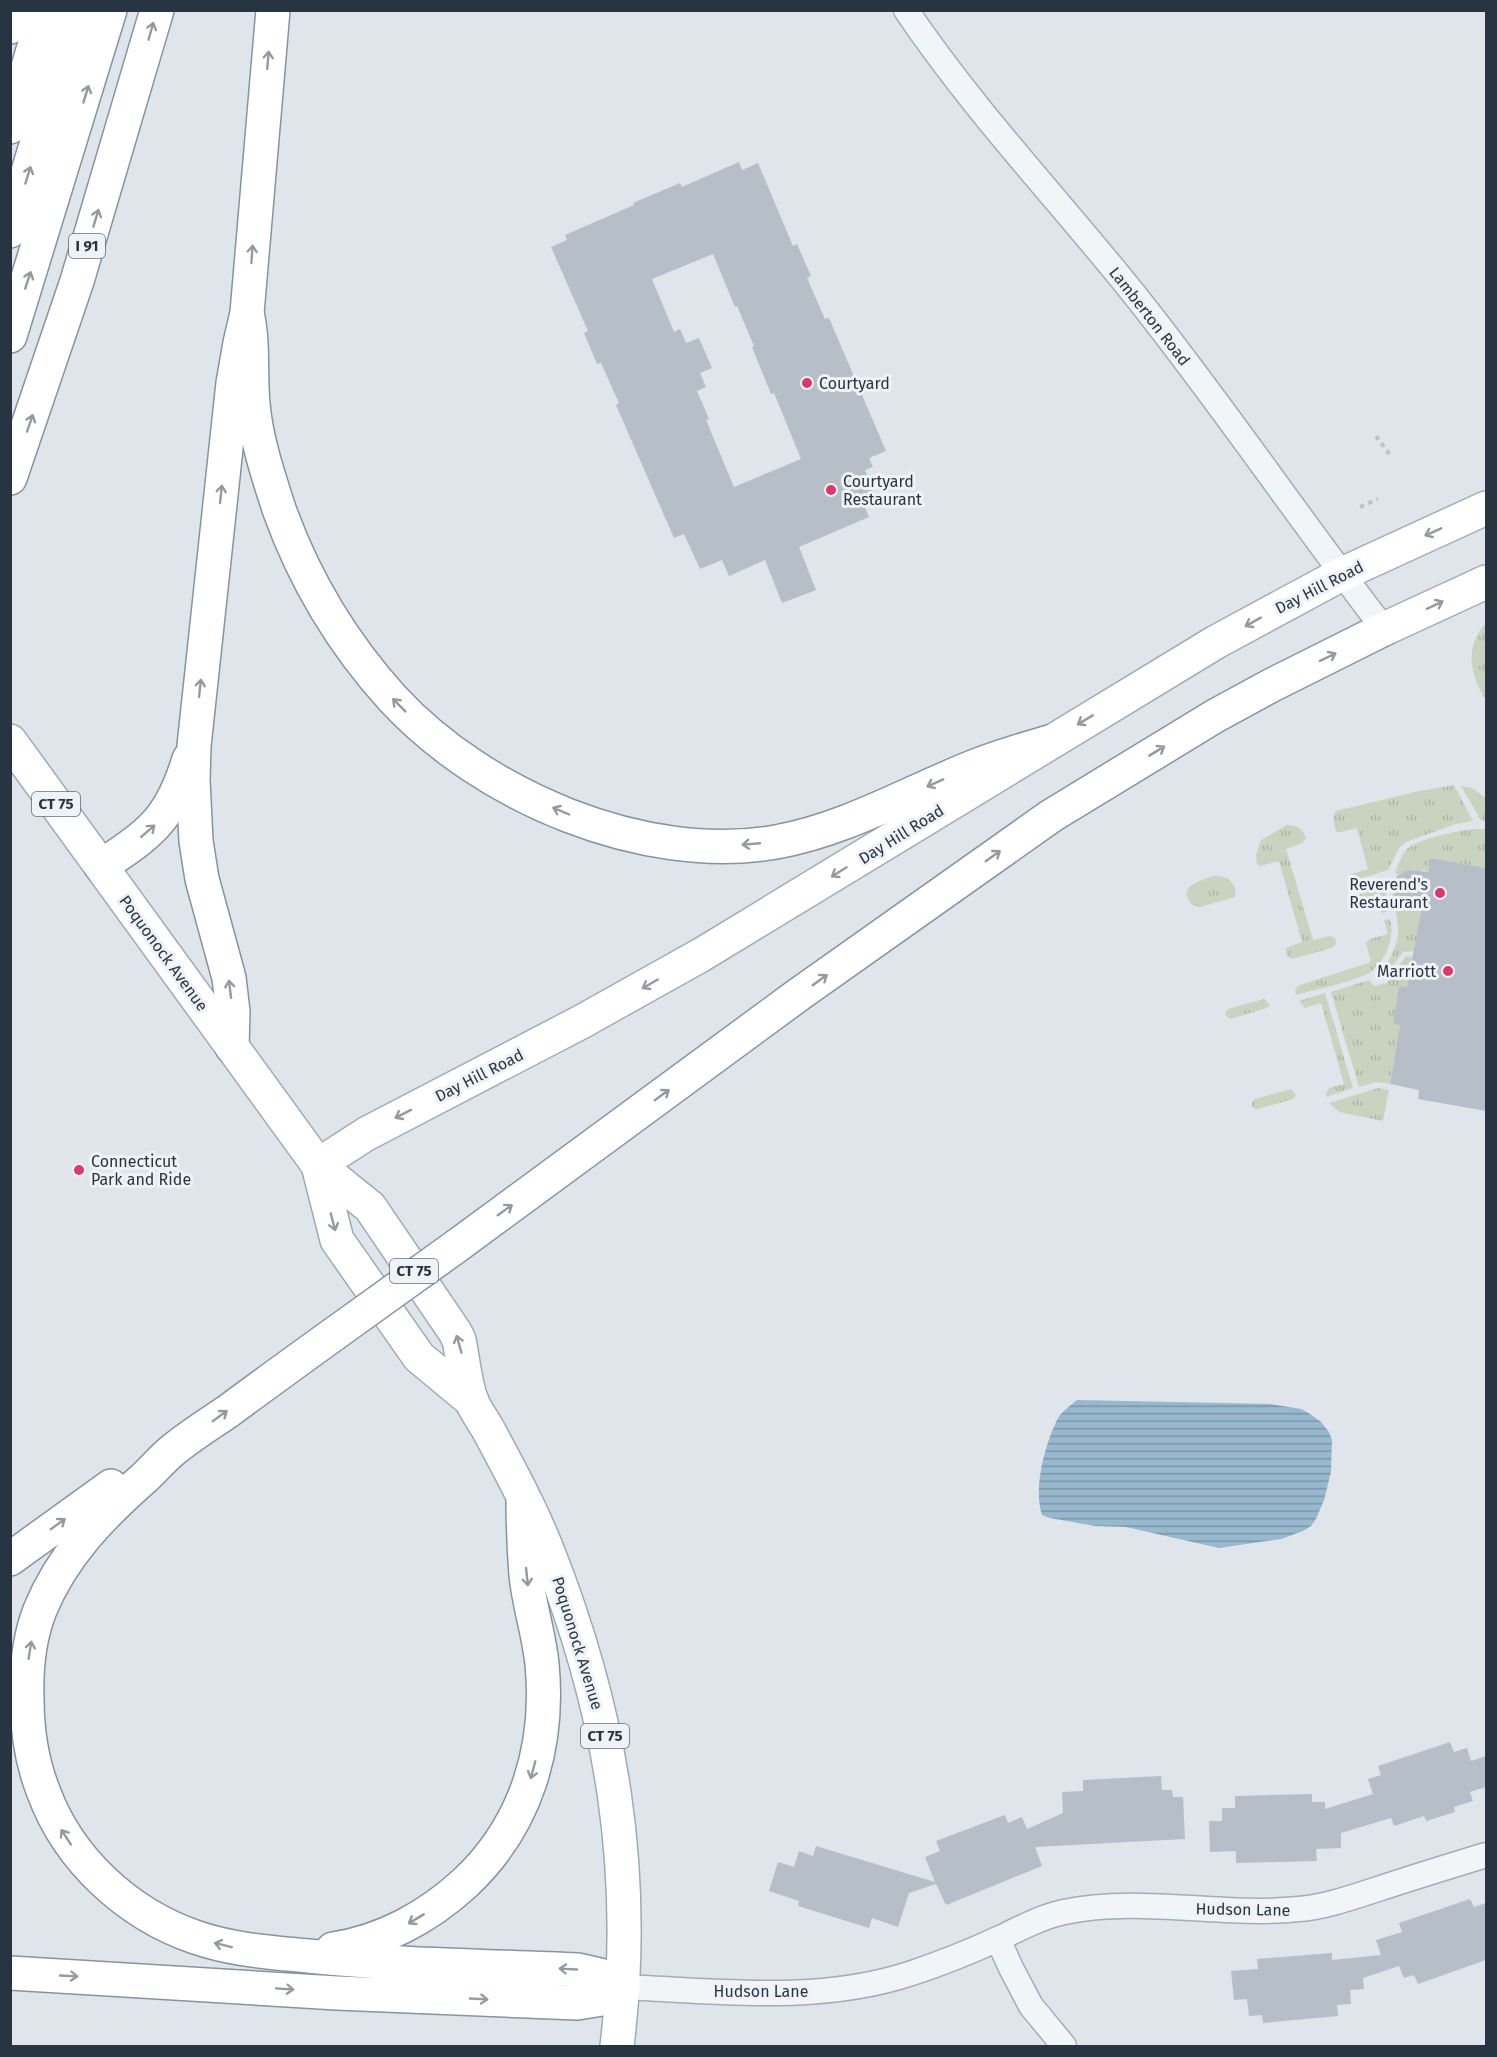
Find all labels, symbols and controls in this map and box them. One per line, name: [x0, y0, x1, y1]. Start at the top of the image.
one-way arrow: [146, 22, 157, 41]
one-way arrow: [263, 50, 274, 70]
one-way arrow: [81, 85, 92, 104]
one-way arrow: [23, 166, 34, 185]
one-way arrow: [91, 209, 102, 228]
road number: I 91: [69, 234, 105, 258]
one-way arrow: [246, 245, 257, 265]
street label: Lamberton Road: [1105, 263, 1194, 369]
one-way arrow: [24, 271, 35, 290]
place label: Courtyard: [819, 374, 890, 393]
marker: Courtyard: [800, 376, 814, 390]
one-way arrow: [25, 414, 36, 433]
place label: Courtyard Restaurant: [843, 472, 922, 509]
marker: Courtyard Restaurant: [824, 483, 838, 497]
one-way arrow: [216, 485, 227, 504]
one-way arrow: [1424, 527, 1442, 538]
street label: Day Hill Road: [1272, 557, 1367, 618]
one-way arrow: [1426, 599, 1444, 611]
one-way arrow: [1245, 616, 1262, 628]
one-way arrow: [1318, 650, 1336, 662]
one-way arrow: [195, 678, 206, 698]
one-way arrow: [392, 697, 407, 712]
one-way arrow: [1077, 715, 1094, 727]
one-way arrow: [1148, 744, 1165, 756]
one-way arrow: [926, 779, 944, 790]
road number: CT 75: [32, 792, 80, 816]
street label: Day Hill Road: [855, 801, 947, 868]
one-way arrow: [552, 805, 570, 816]
one-way arrow: [140, 824, 155, 838]
one-way arrow: [742, 839, 762, 850]
one-way arrow: [984, 850, 1000, 862]
one-way arrow: [831, 867, 848, 879]
place label: Reverend's Restaurant: [1349, 875, 1428, 912]
marker: Reverend's Restaurant: [1433, 886, 1447, 900]
street label: Poquonock Avenue: [115, 892, 212, 1015]
place label: Marriott: [1377, 962, 1436, 981]
marker: Marriott: [1441, 964, 1455, 978]
one-way arrow: [811, 974, 827, 986]
one-way arrow: [642, 978, 659, 990]
one-way arrow: [225, 979, 236, 999]
street label: Day Hill Road: [432, 1045, 527, 1106]
one-way arrow: [654, 1089, 670, 1101]
one-way arrow: [395, 1109, 413, 1120]
place label: Connecticut Park and Ride: [91, 1152, 191, 1189]
marker: Connecticut Park and Ride: [72, 1163, 86, 1177]
one-way arrow: [496, 1204, 512, 1216]
one-way arrow: [327, 1212, 339, 1231]
road number: CT 75: [390, 1259, 438, 1283]
one-way arrow: [453, 1335, 464, 1354]
one-way arrow: [212, 1410, 228, 1422]
one-way arrow: [49, 1518, 65, 1530]
one-way arrow: [522, 1567, 533, 1586]
street label: Poquonock Avenue: [548, 1574, 607, 1712]
one-way arrow: [25, 1641, 36, 1660]
road number: CT 75: [581, 1724, 629, 1748]
one-way arrow: [527, 1760, 539, 1779]
one-way arrow: [60, 1829, 72, 1846]
street label: Hudson Lane: [1195, 1899, 1291, 1920]
one-way arrow: [408, 1913, 425, 1925]
one-way arrow: [213, 1939, 232, 1951]
one-way arrow: [559, 1964, 579, 1975]
one-way arrow: [58, 1970, 78, 1981]
street label: Hudson Lane: [714, 1982, 808, 2001]
one-way arrow: [274, 1984, 294, 1995]
one-way arrow: [469, 1994, 489, 2005]

